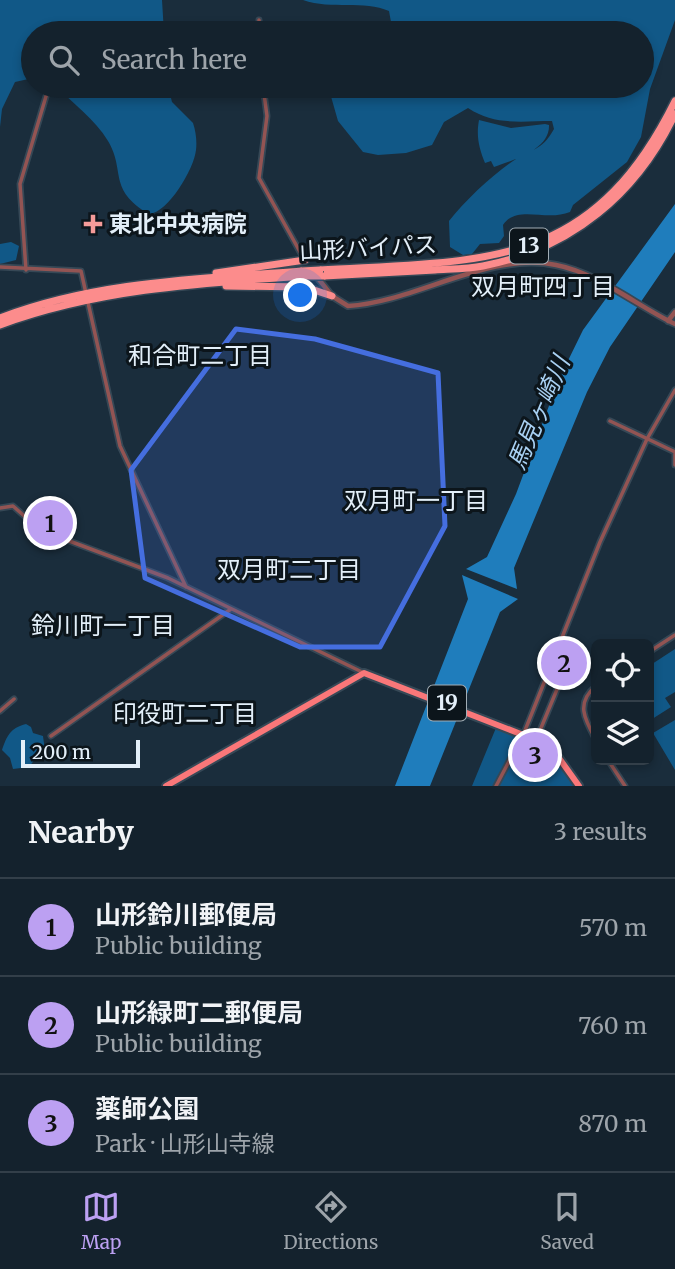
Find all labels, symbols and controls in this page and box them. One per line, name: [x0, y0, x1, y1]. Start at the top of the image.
search box: [21, 21, 654, 98]
icon: search: [45, 41, 83, 79]
text: Search here: [101, 43, 247, 76]
place label: 東北中央病院: [109, 209, 247, 238]
marker: 東北中央病院: [83, 214, 103, 234]
street label: 山形バイパス: [299, 229, 437, 266]
road number: 13: [510, 229, 548, 264]
district label: 双月町四丁目: [471, 271, 615, 302]
your location: [283, 278, 317, 312]
district label: 和合町二丁目: [128, 340, 272, 371]
water label: 馬見ヶ崎川: [501, 349, 577, 474]
district label: 双月町一丁目: [344, 485, 488, 516]
pin: 1: [27, 497, 73, 549]
district label: 双月町二丁目: [217, 554, 361, 585]
district label: 鈴川町一丁目: [31, 610, 175, 641]
pin: 2: [541, 637, 587, 689]
map controls: [591, 639, 654, 765]
button: locate: [591, 639, 654, 702]
road number: 19: [428, 686, 466, 720]
district label: 印役町二丁目: [113, 698, 257, 729]
button: layers: [591, 702, 654, 765]
pin: 3: [512, 729, 558, 781]
scale bar: [21, 737, 140, 769]
text: 200 m: [32, 740, 91, 764]
text: Nearby: [28, 813, 134, 851]
text: 3 results: [554, 817, 647, 846]
text: 山形鈴川郵便局: [95, 898, 277, 931]
text: 1: [46, 913, 56, 942]
text: 570 m: [579, 913, 647, 942]
text: Public building: [95, 931, 262, 960]
text: 山形緑町二郵便局: [95, 996, 303, 1029]
text: 2: [44, 1011, 58, 1040]
text: 760 m: [578, 1011, 647, 1040]
text: Public building: [95, 1029, 262, 1058]
text: 薬師公園: [95, 1092, 199, 1125]
text: 3: [44, 1109, 58, 1138]
text: 870 m: [578, 1109, 647, 1138]
text: Park · 山形山寺線: [95, 1129, 275, 1158]
tab: Map: [81, 1188, 121, 1254]
tab: Directions: [283, 1188, 378, 1254]
tab: Saved: [540, 1188, 594, 1254]

